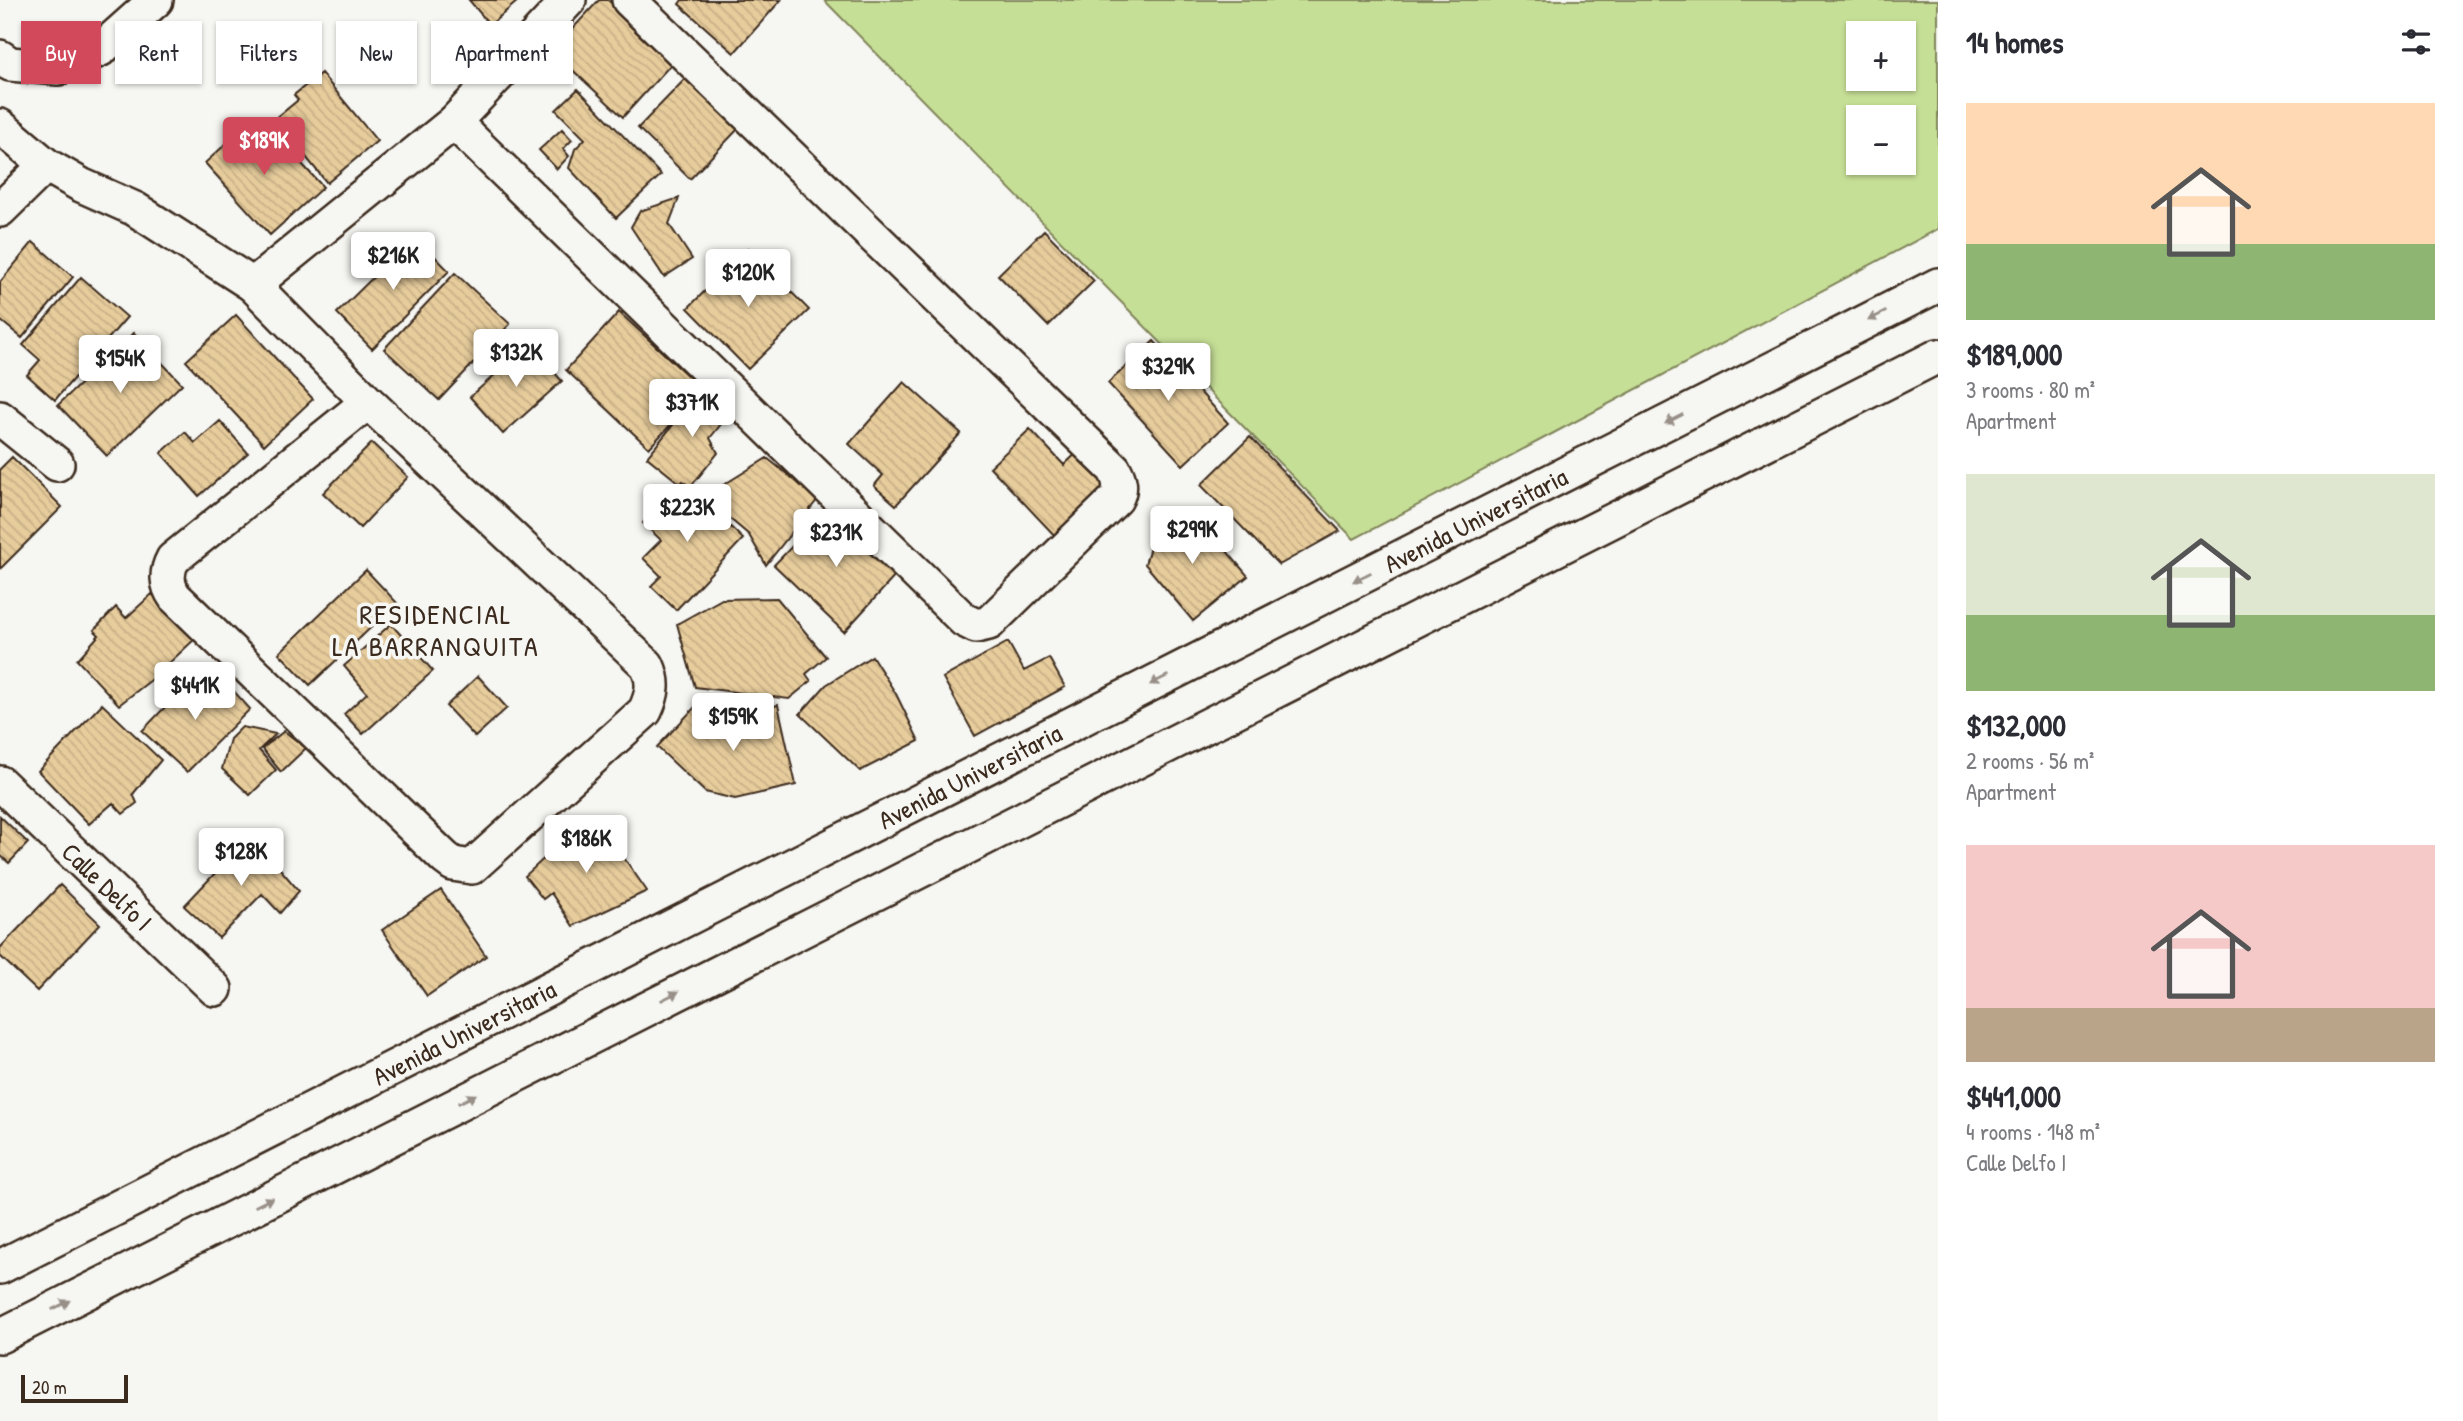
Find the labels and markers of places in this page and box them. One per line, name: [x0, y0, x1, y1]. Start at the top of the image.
pin: $189K: [215, 118, 313, 177]
pin: $216K: [344, 232, 442, 292]
pin: $120K: [699, 250, 797, 309]
pin: $132K: [467, 330, 565, 389]
pin: $154K: [71, 336, 169, 395]
pin: $329K: [1119, 344, 1217, 403]
pin: $371K: [643, 380, 741, 439]
pin: $223K: [638, 484, 736, 544]
pin: $299K: [1143, 506, 1241, 566]
pin: $231K: [787, 510, 885, 569]
pin: $441K: [146, 662, 244, 722]
pin: $159K: [684, 694, 782, 753]
pin: $186K: [537, 816, 635, 875]
pin: $128K: [192, 828, 290, 888]

